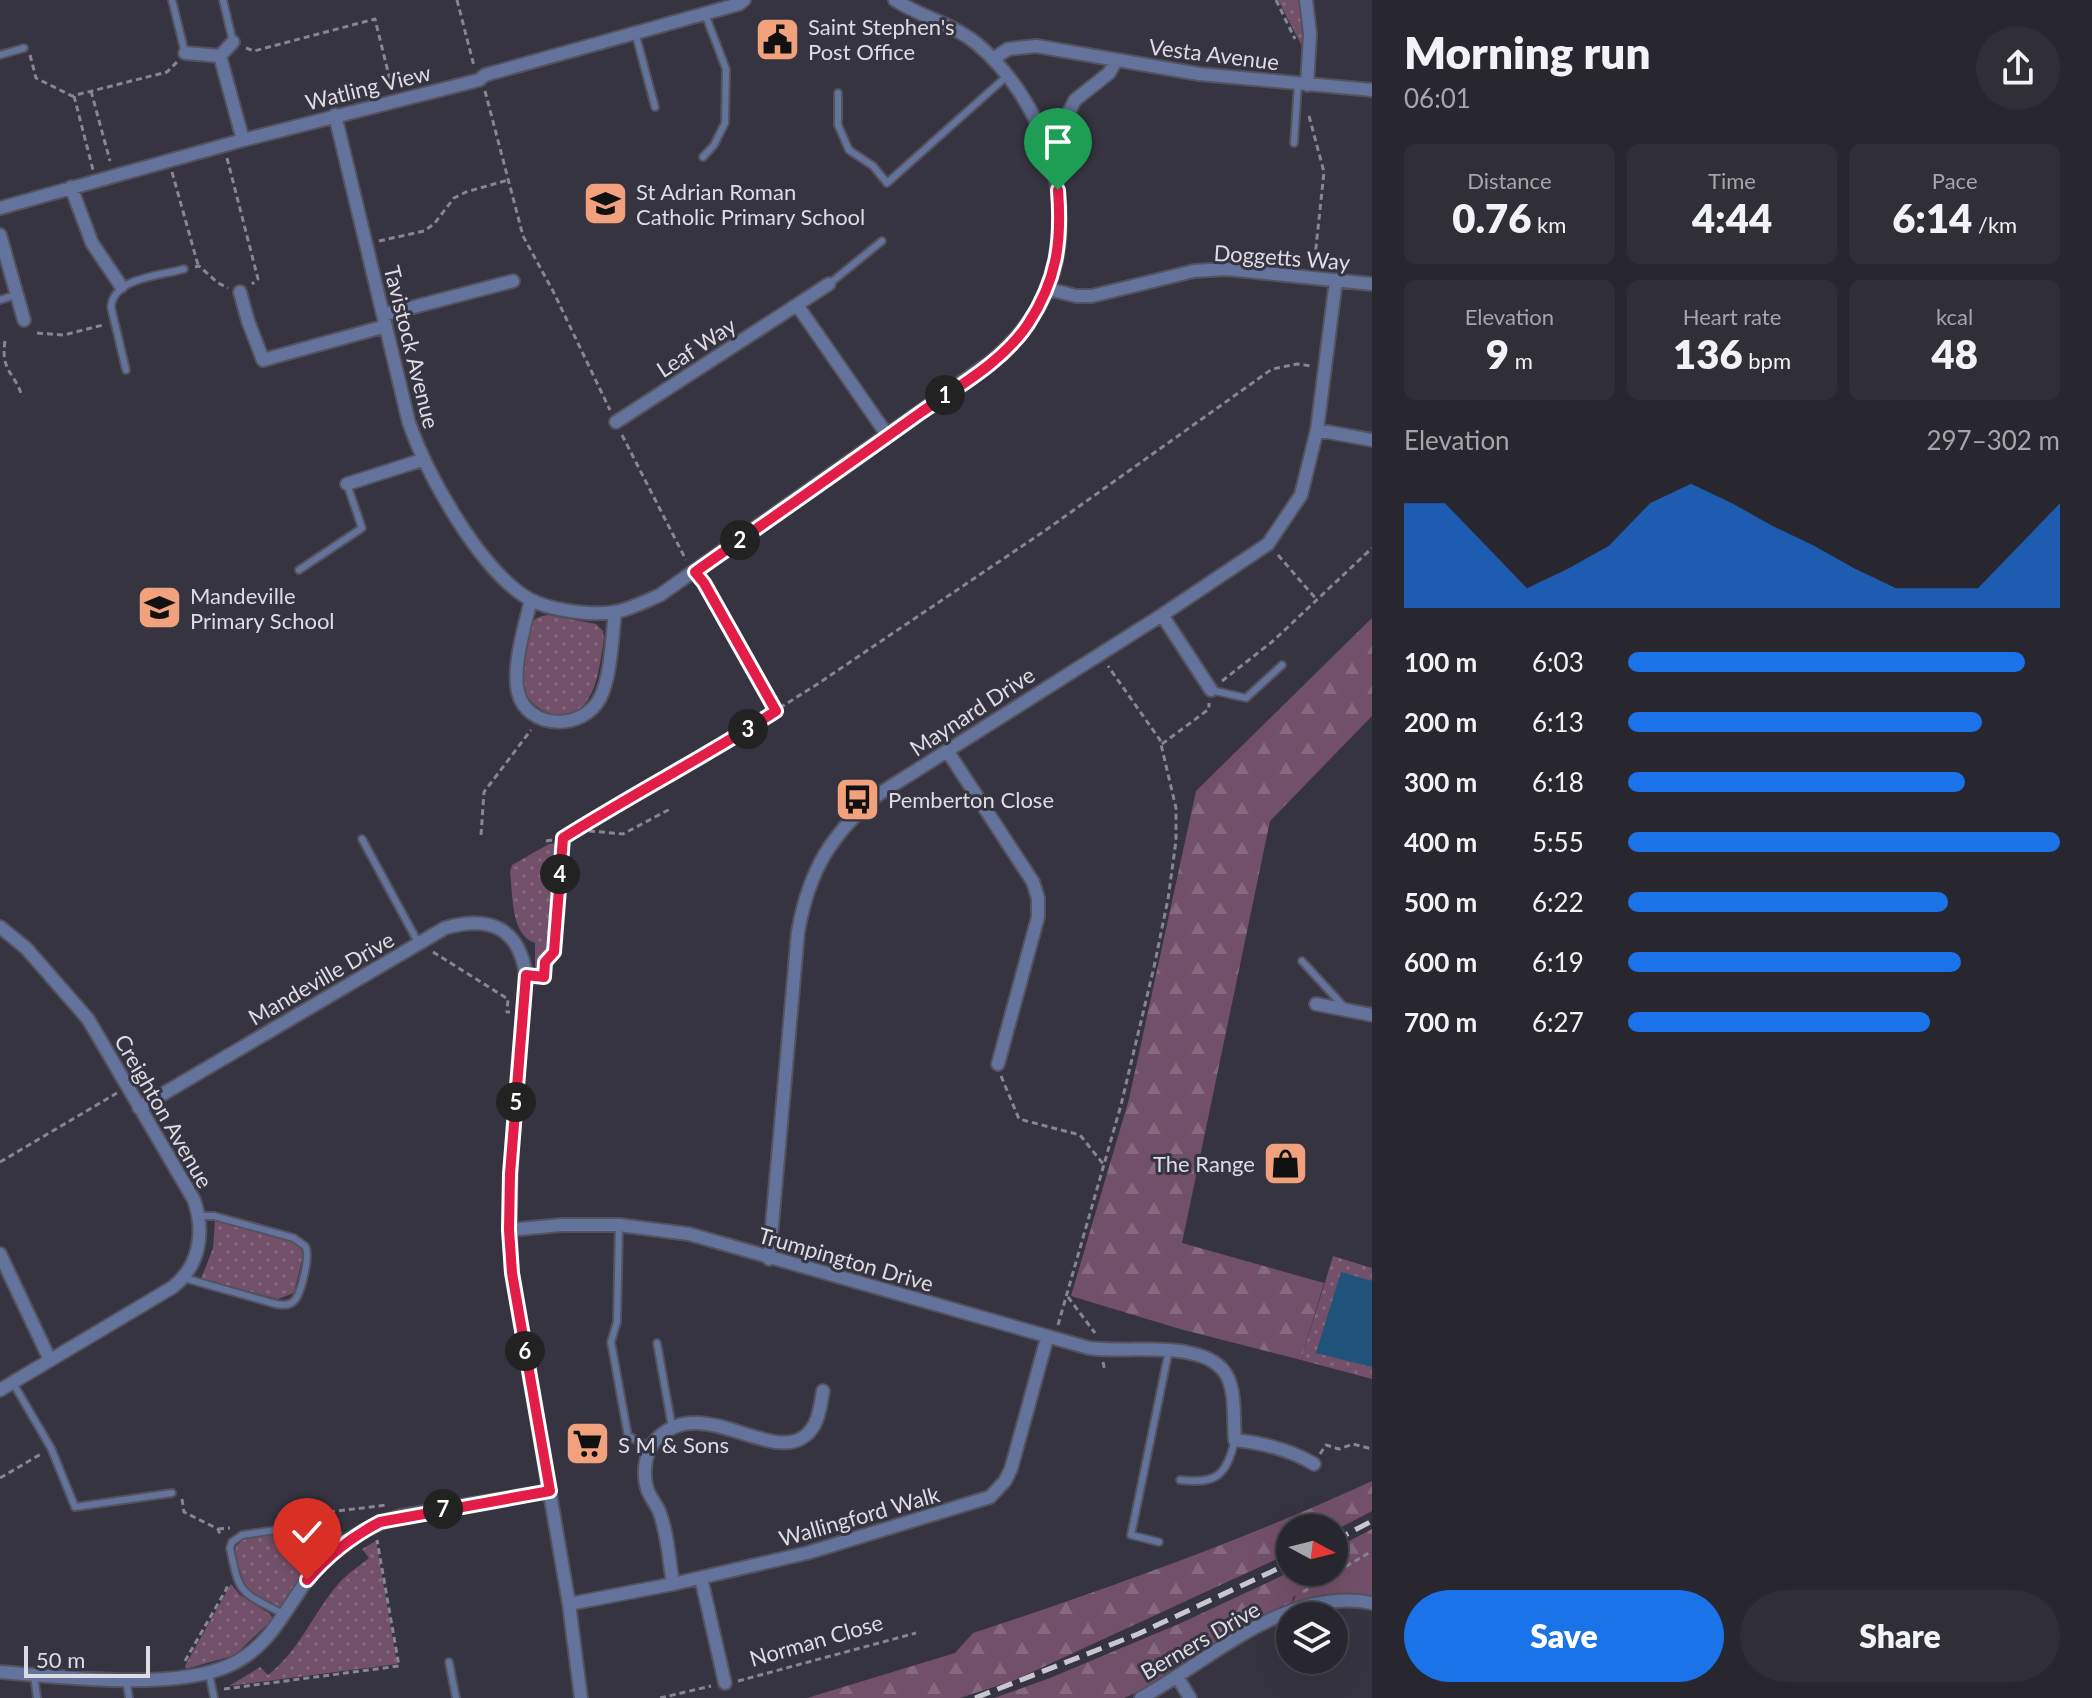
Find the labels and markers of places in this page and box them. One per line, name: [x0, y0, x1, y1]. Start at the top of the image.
place label: Saint Stephen's Post Office: [808, 13, 955, 65]
public building icon: Saint Stephen's Post Office: [753, 15, 801, 63]
pin: [1024, 108, 1092, 190]
place label: St Adrian Roman Catholic Primary School: [636, 178, 865, 230]
school or university icon: St Adrian Roman Catholic Primary School: [581, 180, 629, 228]
pin: 1: [925, 375, 965, 415]
pin: 2: [720, 520, 760, 560]
place label: Mandeville Primary School: [190, 582, 335, 634]
school or university icon: Mandeville Primary School: [135, 584, 183, 632]
pin: 3: [728, 709, 768, 749]
bus stop icon: Pemberton Close: [833, 775, 881, 823]
place label: Pemberton Close: [888, 786, 1054, 813]
pin: 4: [540, 854, 580, 894]
pin: 5: [496, 1082, 536, 1122]
shop icon: The Range: [1262, 1139, 1310, 1187]
place label: The Range: [1153, 1150, 1255, 1177]
pin: 6: [505, 1331, 545, 1371]
supermarket icon: S M & Sons: [563, 1420, 611, 1468]
place label: S M & Sons: [618, 1431, 729, 1458]
pin: 7: [423, 1489, 463, 1529]
pin: [273, 1498, 341, 1580]

